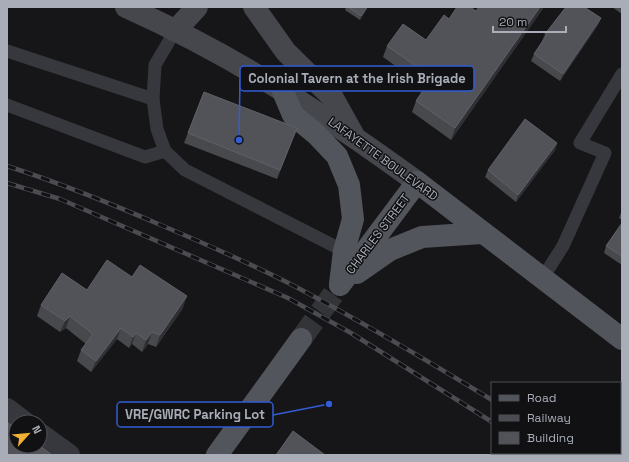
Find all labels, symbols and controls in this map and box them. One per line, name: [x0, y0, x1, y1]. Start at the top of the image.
scale bar: [493, 8, 566, 34]
text: 20 m: [499, 14, 527, 30]
callout: Colonial Tavern at the Irish Brigade: [240, 66, 474, 91]
text: Colonial Tavern at the Irish Brigade: [248, 70, 466, 87]
street label: LAFAYETTE BOULEVARD: [325, 114, 441, 204]
street label: CHARLES STREET: [343, 191, 413, 277]
legend: [491, 382, 621, 454]
text: Road: [527, 390, 556, 406]
callout: VRE/GWRC Parking Lot: [117, 402, 273, 427]
text: VRE/GWRC Parking Lot: [125, 406, 265, 423]
text: Railway: [527, 410, 571, 426]
north arrow: [8, 414, 48, 454]
text: N: [29, 423, 45, 436]
text: Building: [527, 430, 574, 446]

